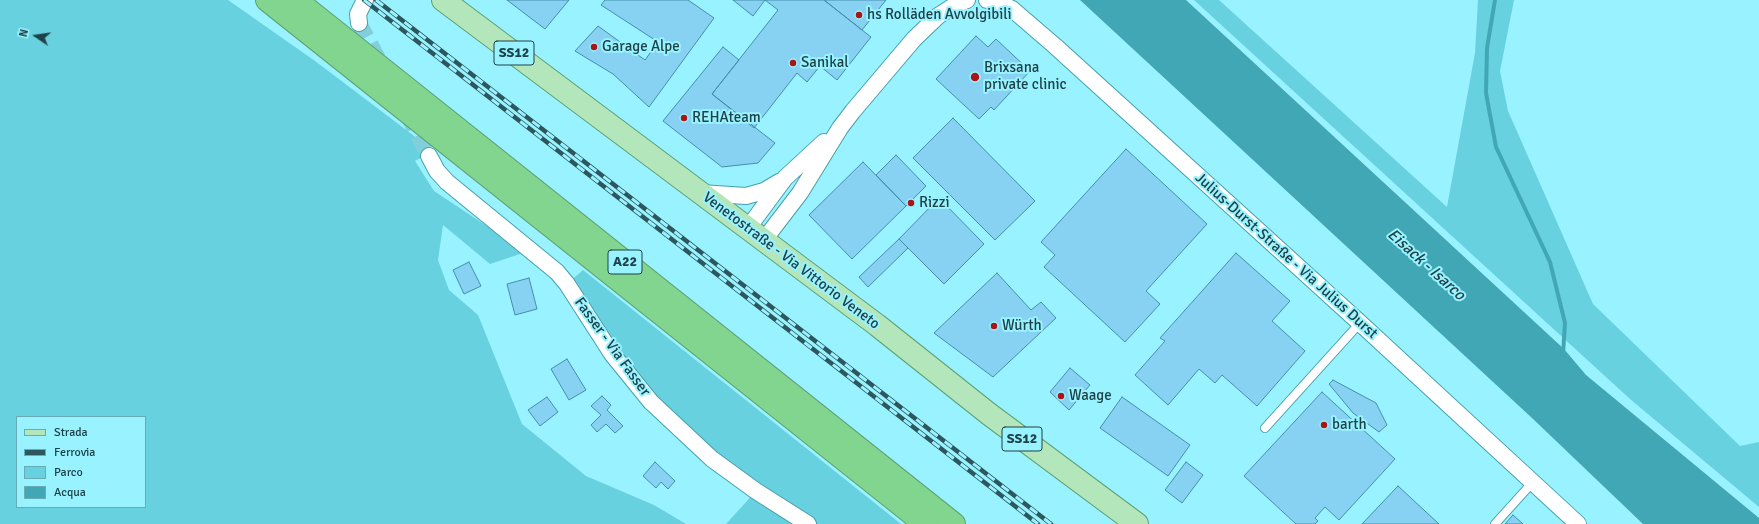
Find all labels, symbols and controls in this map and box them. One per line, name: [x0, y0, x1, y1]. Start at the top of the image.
place label: hs Rolläden Avvolgibili: [867, 6, 1012, 24]
marker: hs Rolläden Avvolgibili: [854, 10, 864, 20]
north arrow: [16, 16, 56, 56]
text: N: [17, 28, 31, 38]
place label: Garage Alpe: [602, 38, 680, 56]
road number: SS12: [494, 41, 534, 65]
marker: Garage Alpe: [589, 42, 599, 52]
place label: Sanikal: [801, 54, 849, 72]
marker: Sanikal: [788, 58, 798, 68]
place label: Brixsana private clinic: [984, 59, 1067, 94]
marker: Brixsana private clinic: [969, 71, 981, 83]
place label: REHAteam: [692, 109, 761, 127]
marker: REHAteam: [679, 113, 689, 123]
street label: Julius-Durst-Straße - Via Julius Durst: [1191, 169, 1381, 343]
street label: Venetostraße - Via Vittorio Veneto: [699, 189, 883, 333]
place label: Rizzi: [919, 194, 950, 212]
marker: Rizzi: [906, 198, 916, 208]
water label: Eisack - Isarco: [1383, 225, 1469, 305]
road number: A22: [608, 250, 642, 274]
street label: Fasser - Via Fasser: [570, 294, 654, 400]
place label: Würth: [1002, 317, 1042, 335]
marker: Würth: [989, 321, 999, 331]
place label: Waage: [1069, 387, 1112, 405]
marker: Waage: [1056, 391, 1066, 401]
legend: [16, 416, 146, 508]
place label: barth: [1332, 416, 1367, 434]
marker: barth: [1319, 420, 1329, 430]
text: Strada: [54, 425, 88, 440]
road number: SS12: [1002, 427, 1042, 451]
text: Ferrovia: [54, 445, 95, 460]
text: Parco: [54, 465, 83, 480]
text: Acqua: [54, 485, 86, 500]

